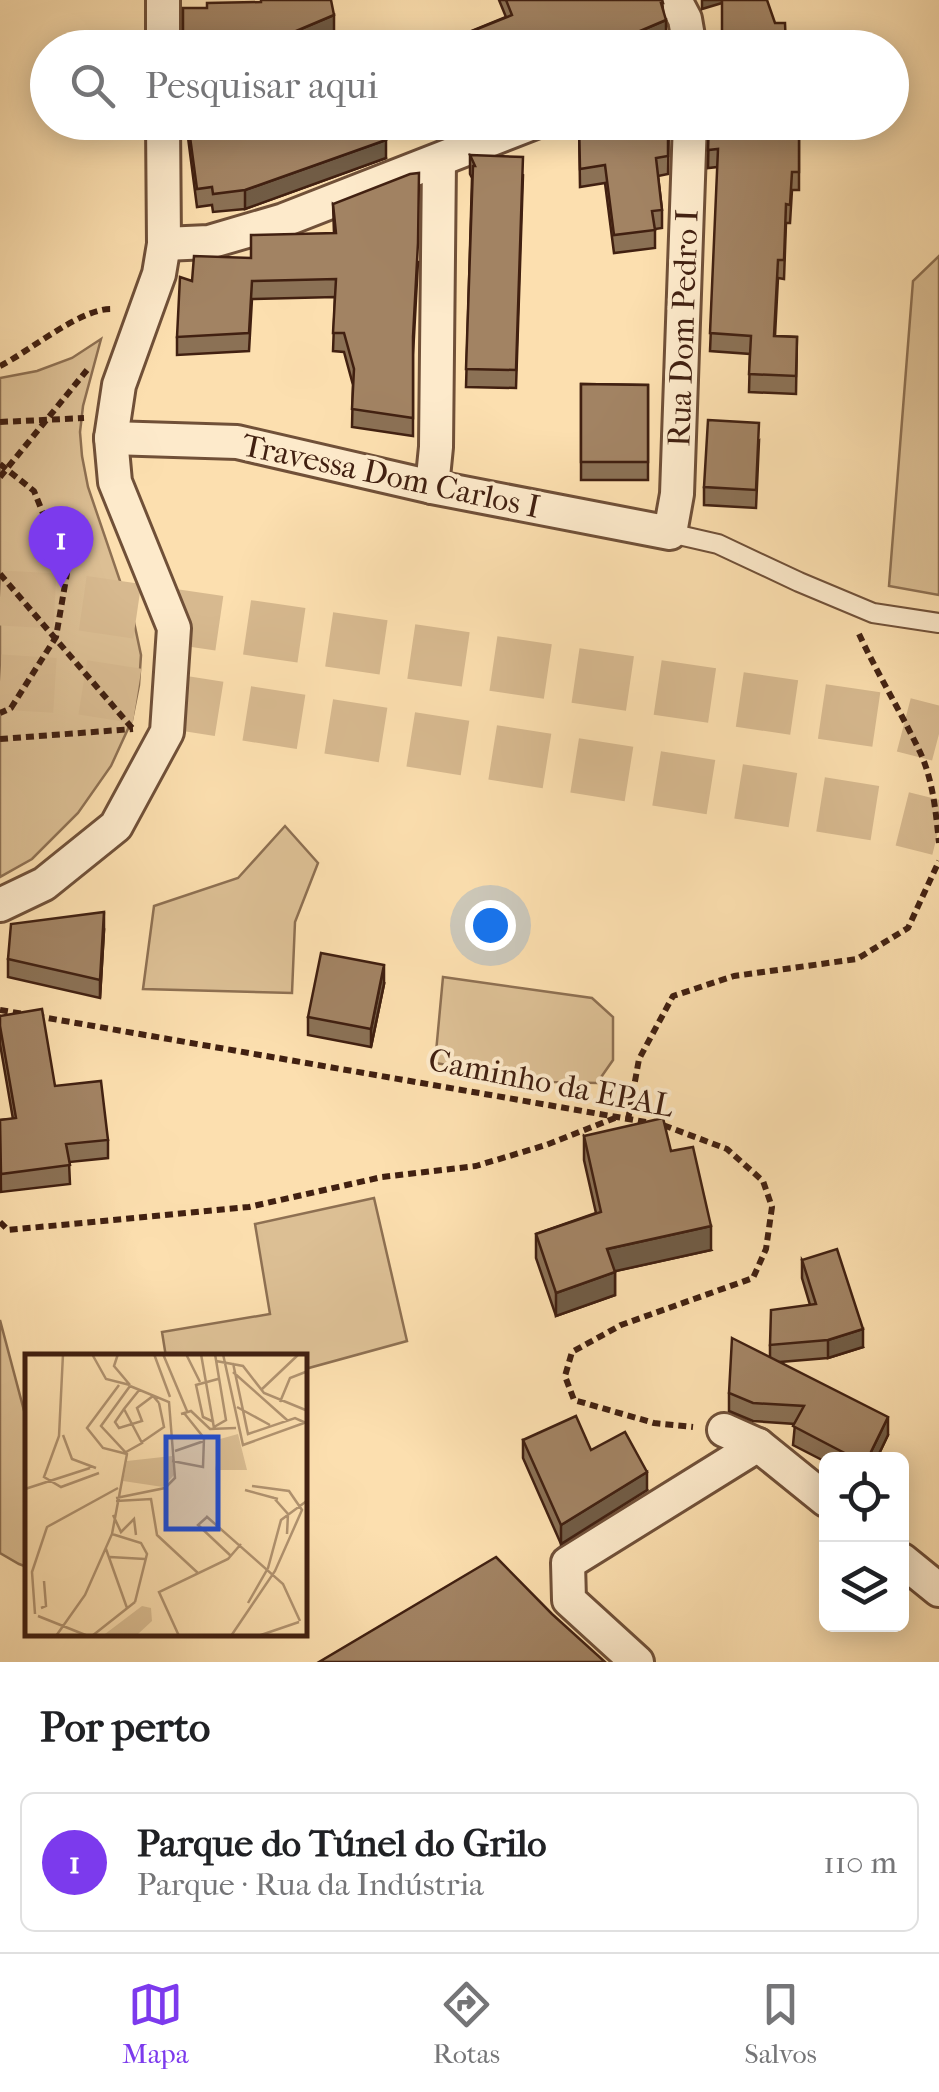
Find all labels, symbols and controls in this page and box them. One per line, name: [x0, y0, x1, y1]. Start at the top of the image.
search box: [30, 30, 909, 140]
icon: search: [65, 58, 120, 113]
text: Pesquisar aqui: [145, 63, 378, 108]
street label: Rua Dom Pedro I: [660, 209, 706, 447]
street label: Travessa Dom Carlos I: [239, 426, 543, 526]
pin: 1: [28, 506, 94, 588]
your location: [465, 900, 516, 951]
street label: Caminho da EPAL: [425, 1041, 677, 1125]
inset map: [25, 1354, 308, 1637]
map controls: [819, 1452, 909, 1632]
button: locate: [819, 1452, 909, 1542]
button: layers: [819, 1542, 909, 1632]
text: Por perto: [40, 1703, 210, 1752]
text: Parque do Túnel do Grilo: [137, 1821, 547, 1866]
text: 1: [69, 1844, 80, 1881]
text: 110 m: [823, 1844, 897, 1881]
text: Parque · Rua da Indústria: [137, 1866, 484, 1903]
tab: Mapa: [122, 1977, 189, 2070]
tab: Rotas: [433, 1977, 500, 2070]
tab: Salvos: [744, 1977, 817, 2070]

